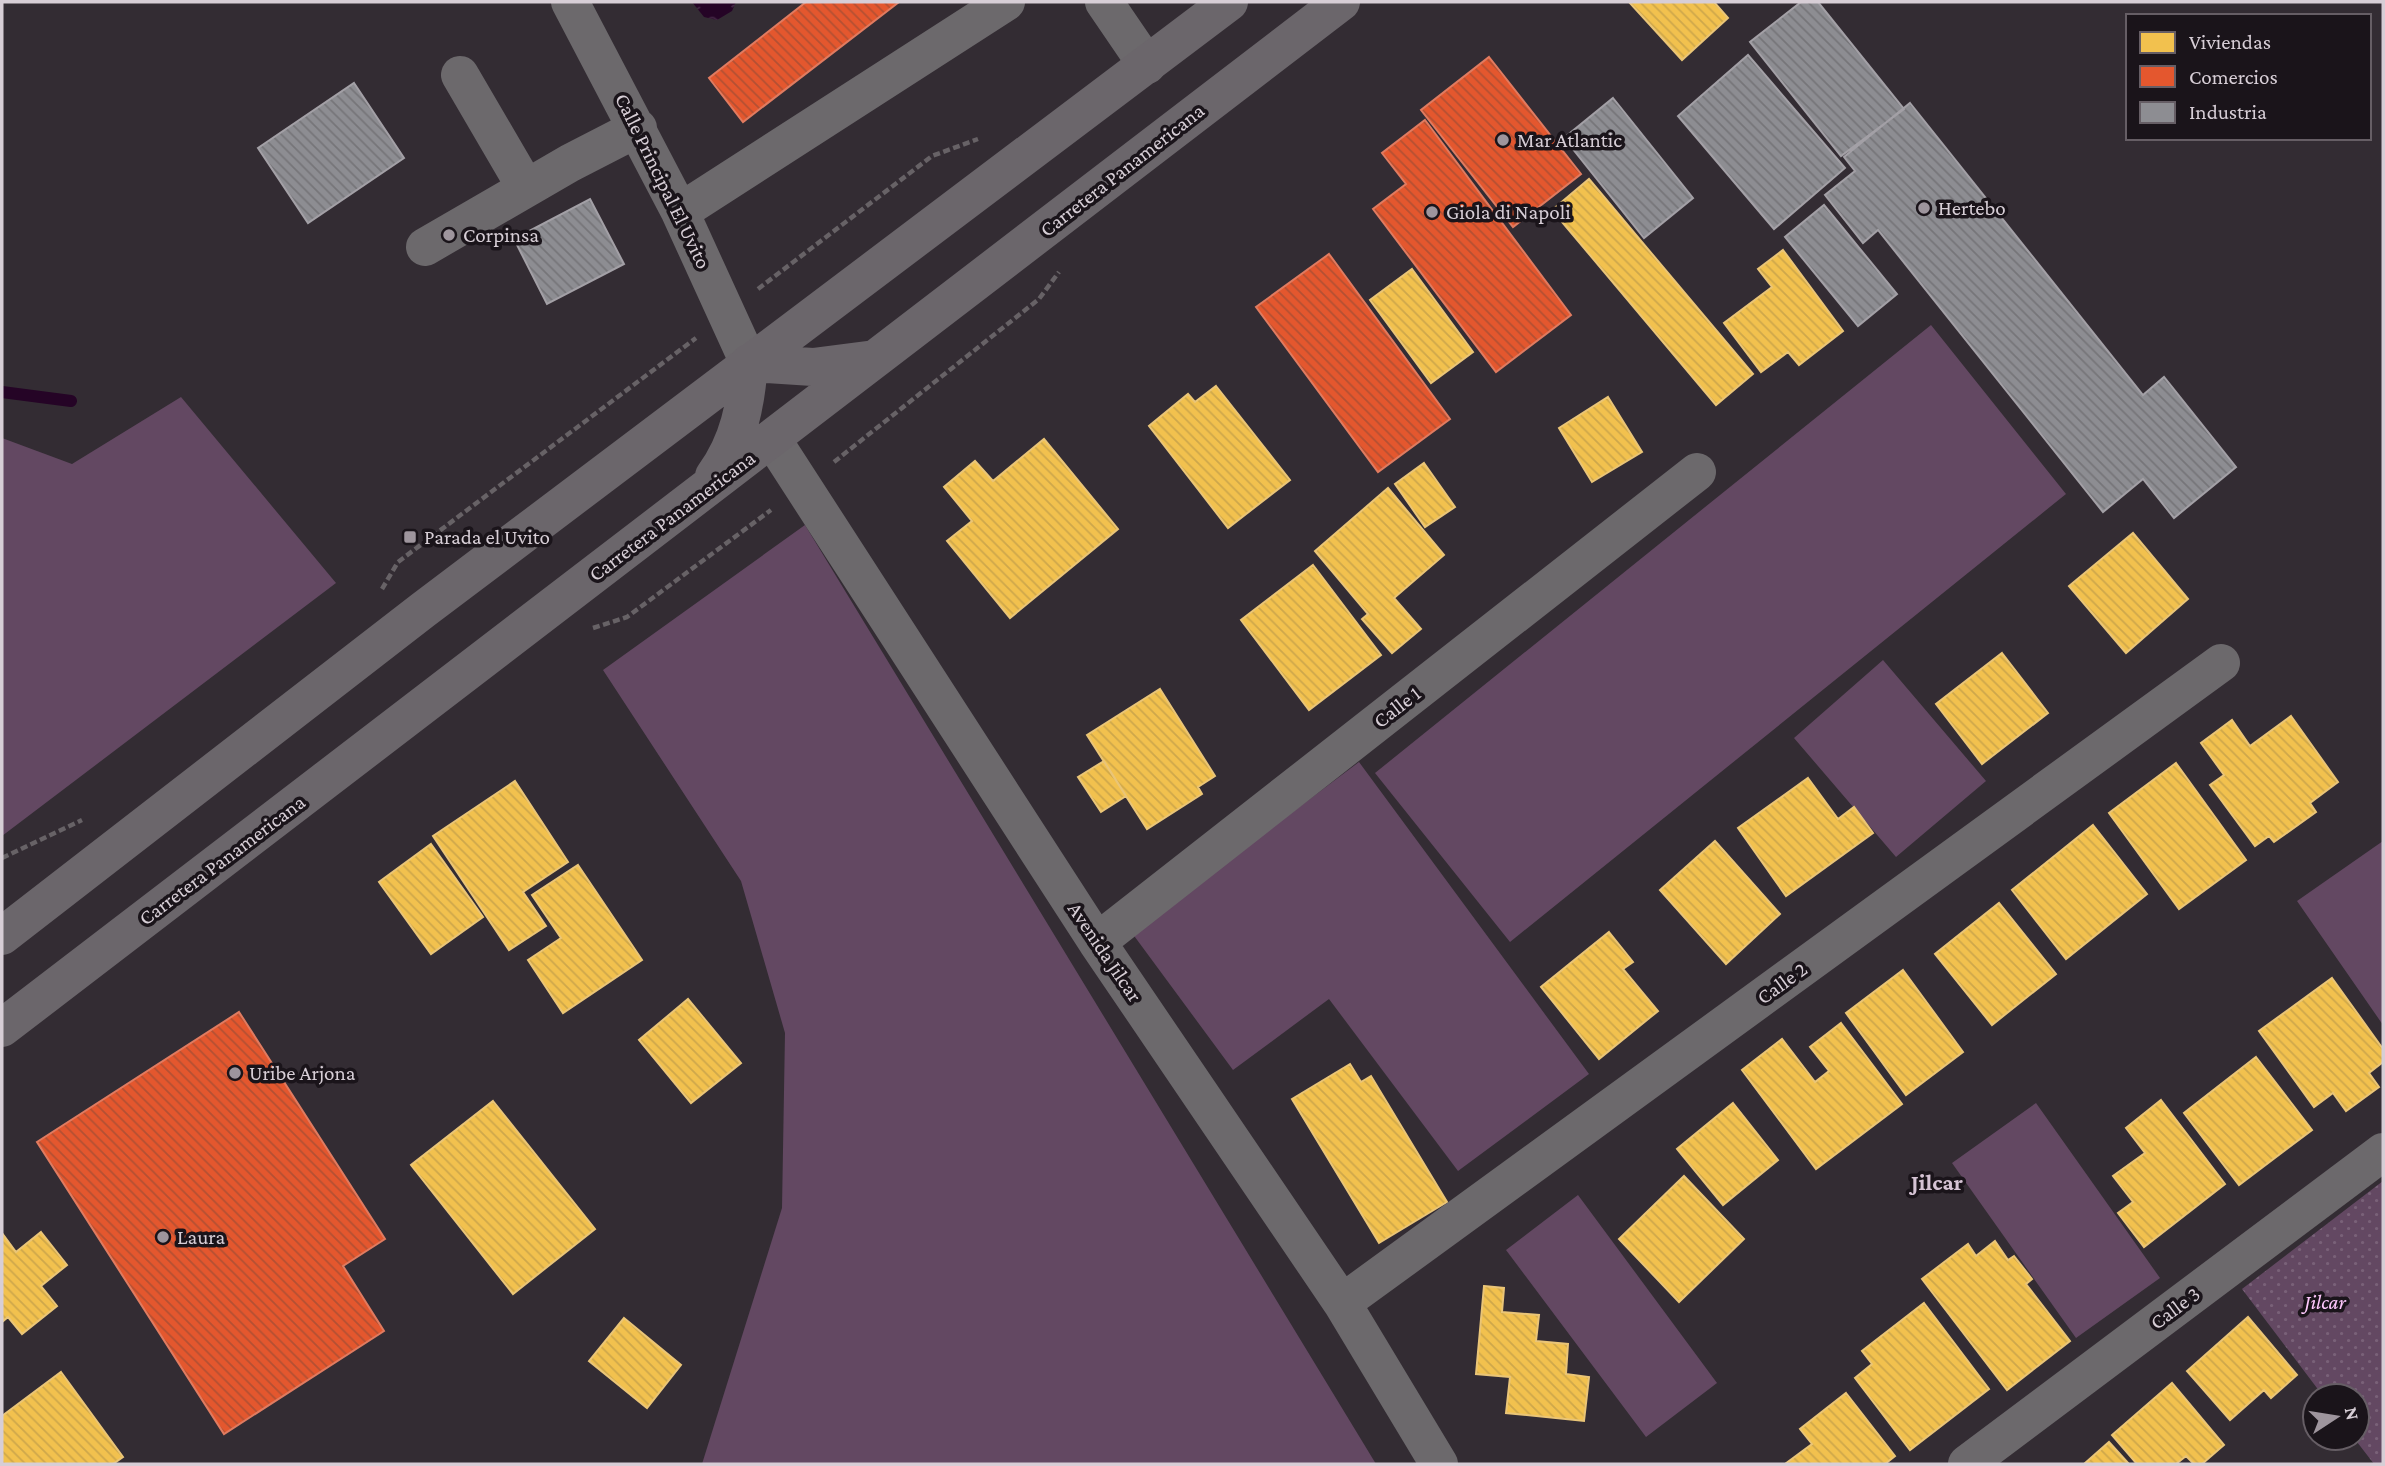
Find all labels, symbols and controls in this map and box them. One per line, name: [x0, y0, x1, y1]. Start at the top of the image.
legend: [2126, 14, 2371, 140]
text: Viviendas: [2189, 30, 2271, 54]
text: Comercios: [2189, 65, 2278, 89]
street label: Calle Principal El Uvito: [610, 89, 716, 273]
street label: Carretera Panamericana: [1035, 98, 1209, 242]
text: Industria: [2189, 100, 2267, 124]
place label: Mar Atlantic: [1517, 128, 1622, 152]
marker: Mar Atlantic: [1495, 132, 1511, 148]
place label: Hertebo: [1938, 196, 2006, 220]
place label: Giola di Napoli: [1446, 200, 1571, 224]
marker: Hertebo: [1916, 200, 1932, 216]
marker: Giola di Napoli: [1424, 204, 1440, 220]
place label: Corpinsa: [463, 223, 539, 247]
marker: Corpinsa: [441, 227, 457, 243]
street label: Carretera Panamericana: [584, 445, 760, 586]
place label: Parada el Uvito: [424, 525, 550, 549]
marker: Parada el Uvito: [402, 529, 418, 545]
street label: Calle 1: [1369, 681, 1425, 733]
street label: Carretera Panamericana: [134, 789, 310, 930]
street label: Avenida Jilcar: [1063, 898, 1147, 1007]
street label: Calle 2: [1752, 957, 1812, 1009]
place label: Uribe Arjona: [249, 1061, 356, 1085]
marker: Uribe Arjona: [227, 1065, 243, 1081]
district label: Jilcar: [1909, 1169, 1963, 1195]
place label: Laura: [177, 1225, 225, 1249]
marker: Laura: [155, 1229, 171, 1245]
street label: Calle 3: [2145, 1282, 2205, 1334]
park label: Jilcar: [2300, 1290, 2347, 1314]
north arrow: [2301, 1382, 2371, 1452]
text: N: [2341, 1405, 2364, 1422]

